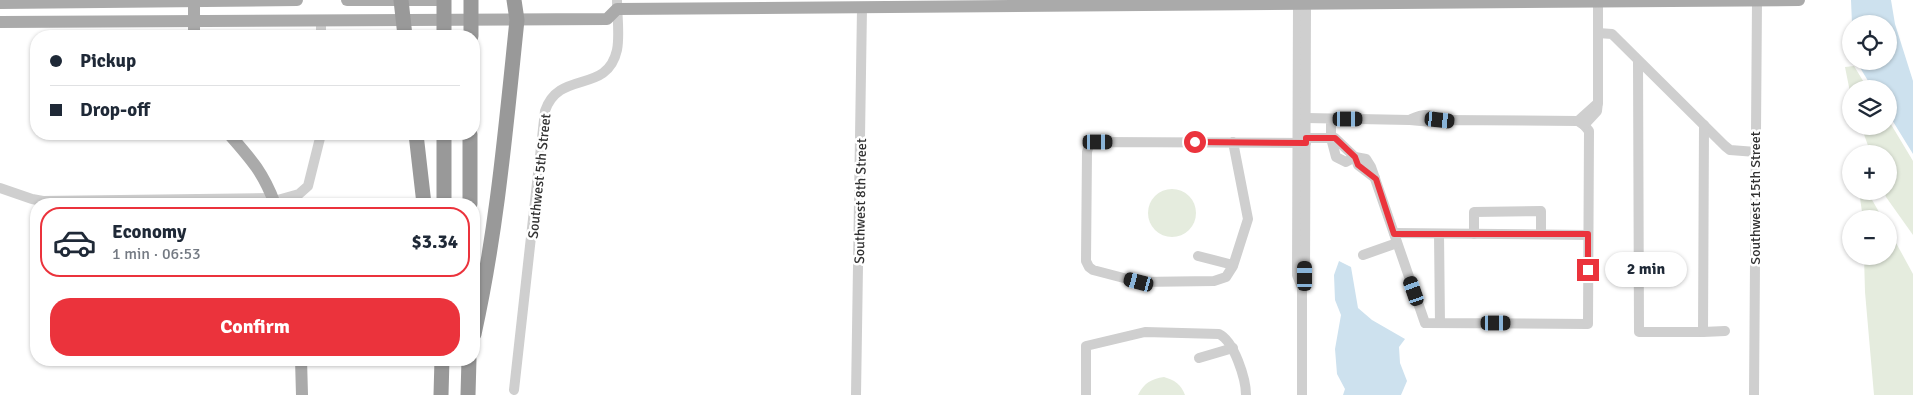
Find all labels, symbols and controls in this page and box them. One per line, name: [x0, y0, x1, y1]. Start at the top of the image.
map controls: [1842, 15, 1897, 265]
button: locate: [1842, 15, 1897, 70]
text: Pickup: [80, 49, 136, 73]
button: layers: [1842, 80, 1897, 135]
text: Drop-off: [80, 98, 150, 122]
car: [1424, 111, 1455, 129]
car: [1333, 112, 1363, 127]
street label: Southwest 5th Street: [524, 113, 555, 239]
route start: [1184, 131, 1206, 153]
street label: Southwest 15th Street: [1747, 131, 1764, 265]
car: [1083, 135, 1113, 150]
street label: Southwest 8th Street: [851, 138, 870, 264]
button: +: [1842, 145, 1897, 200]
button: −: [1842, 210, 1897, 265]
icon: car: [52, 220, 97, 265]
text: Economy: [112, 220, 186, 244]
text: $3.34: [412, 230, 458, 254]
text: 1 min · 06:53: [112, 244, 201, 264]
callout: 2 min: [1606, 252, 1688, 288]
route end: [1577, 259, 1599, 281]
text: 2 min: [1627, 259, 1665, 279]
car: [1297, 261, 1312, 291]
car: [1122, 271, 1155, 293]
car: [1402, 274, 1425, 308]
button: Confirm: [50, 298, 460, 356]
car: [1481, 316, 1511, 331]

